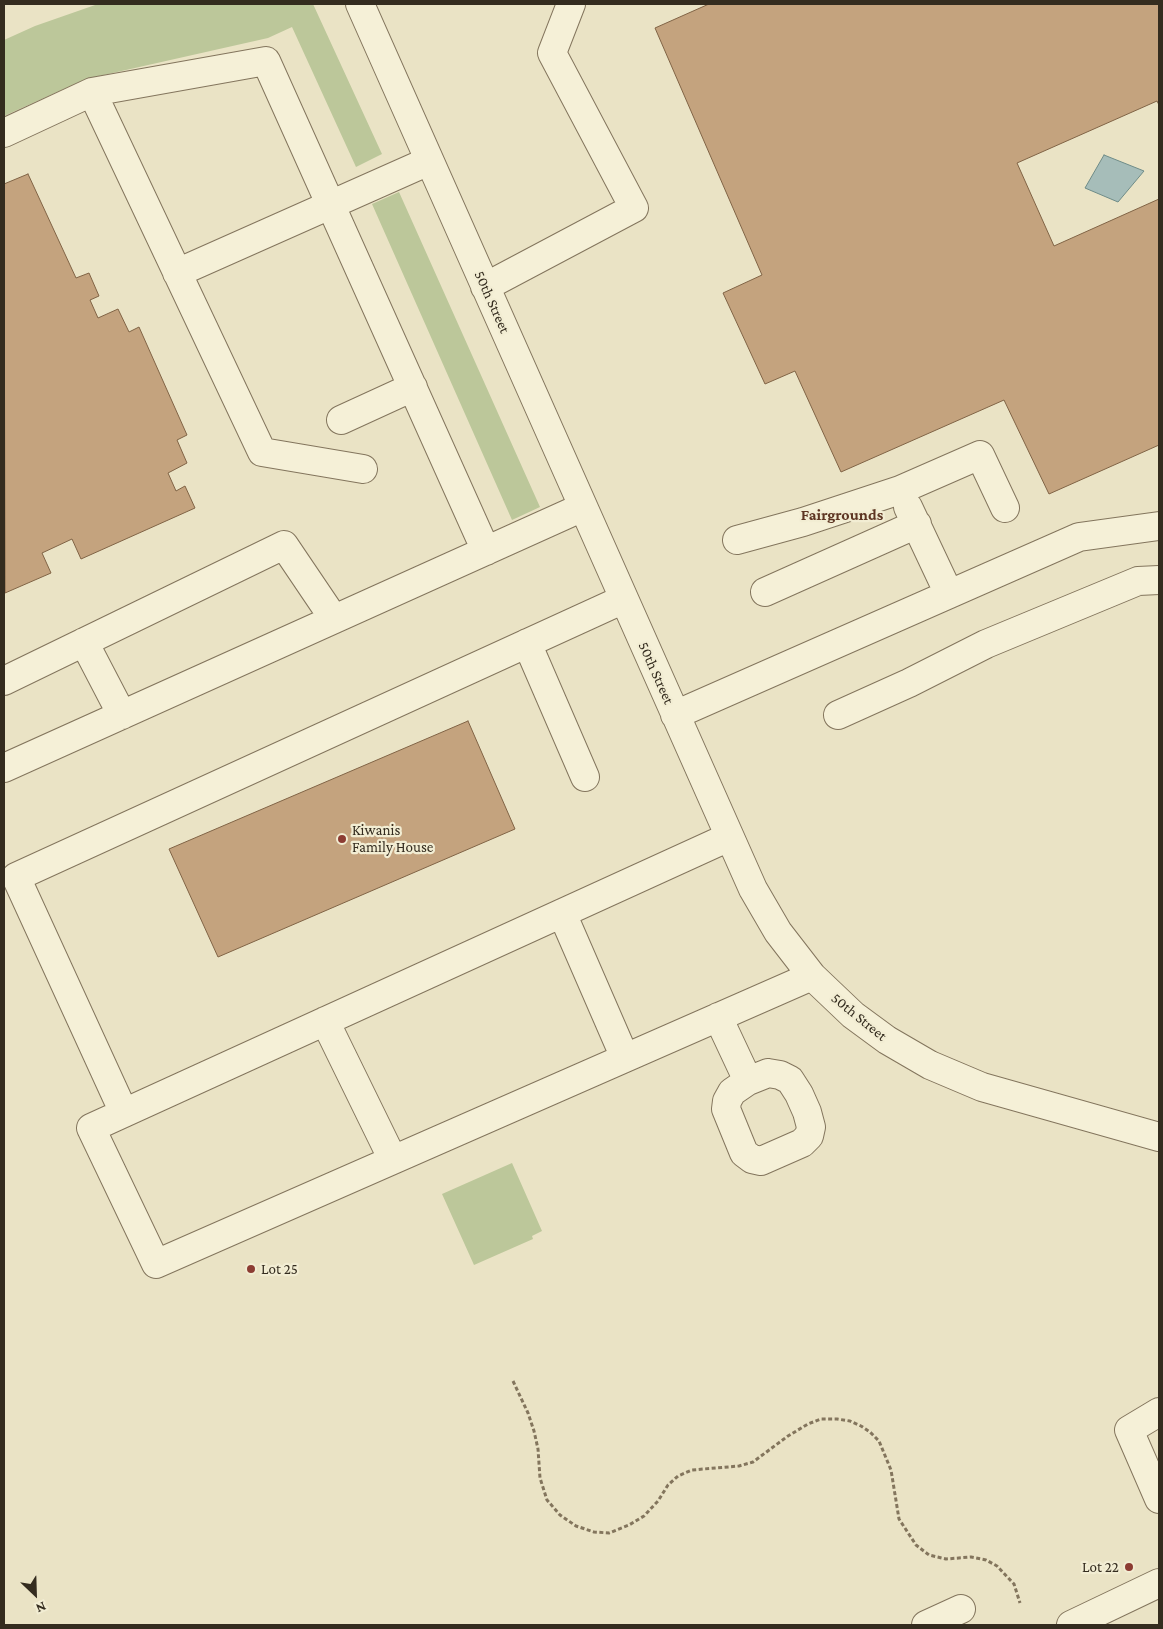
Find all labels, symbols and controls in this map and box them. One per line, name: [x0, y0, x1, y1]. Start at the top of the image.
street label: 50th Street: [470, 268, 514, 336]
district label: Fairgrounds: [801, 505, 883, 525]
street label: 50th Street: [634, 639, 678, 707]
place label: Kiwanis Family House: [352, 821, 433, 856]
marker: Kiwanis Family House: [336, 833, 348, 845]
street label: 50th Street: [827, 989, 891, 1045]
place label: Lot 25: [261, 1260, 298, 1278]
marker: Lot 25: [245, 1263, 257, 1275]
place label: Lot 22: [1082, 1558, 1119, 1576]
marker: Lot 22: [1123, 1561, 1135, 1573]
north arrow: [10, 1569, 60, 1619]
text: N: [33, 1598, 49, 1617]

